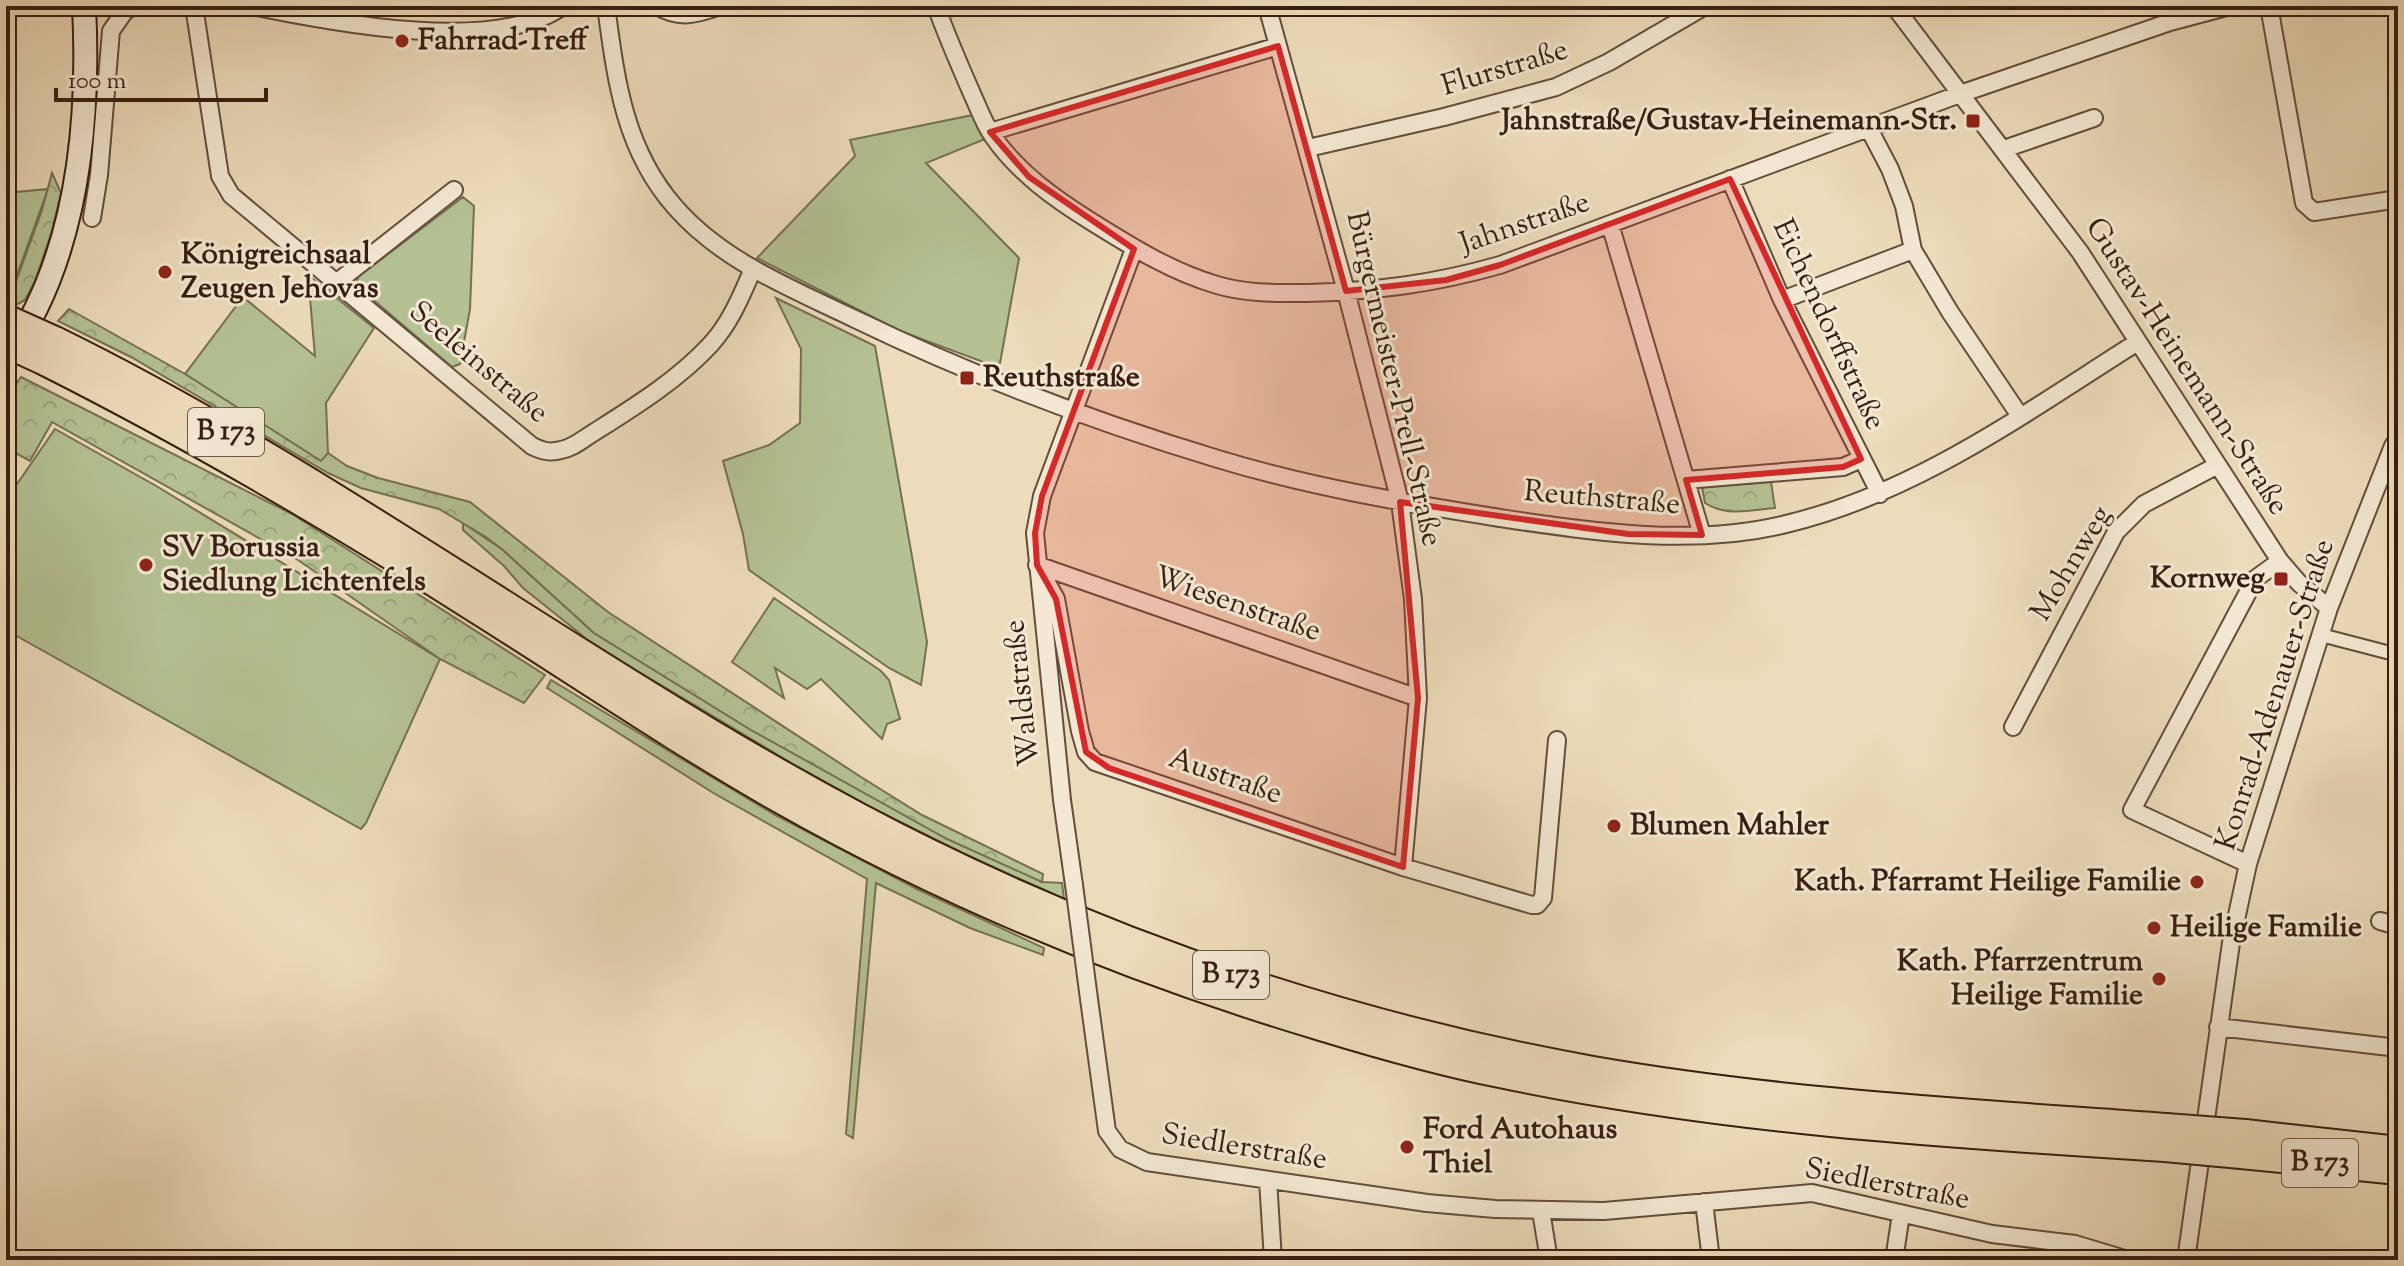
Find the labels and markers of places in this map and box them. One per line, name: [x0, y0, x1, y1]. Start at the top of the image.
place label: Fahrrad-Treff: [418, 20, 589, 63]
marker: Fahrrad-Treff: [393, 32, 411, 50]
place label: Jahnstraße/Gustav-Heinemann-Str.: [1499, 100, 1957, 143]
marker: Jahnstraße/Gustav-Heinemann-Str.: [1964, 112, 1982, 130]
place label: Königreichsaal Zeugen Jehovas: [181, 234, 379, 311]
marker: Königreichsaal Zeugen Jehovas: [156, 263, 174, 281]
place label: Reuthstraße: [983, 357, 1140, 400]
marker: Reuthstraße: [958, 369, 976, 387]
place label: SV Borussia Siedlung Lichtenfels: [162, 527, 426, 604]
marker: SV Borussia Siedlung Lichtenfels: [137, 556, 155, 574]
place label: Kornweg: [2150, 558, 2265, 601]
marker: Kornweg: [2272, 570, 2290, 588]
place label: Blumen Mahler: [1630, 805, 1830, 848]
marker: Blumen Mahler: [1605, 817, 1623, 835]
place label: Kath. Pfarramt Heilige Familie: [1794, 861, 2181, 904]
marker: Kath. Pfarramt Heilige Familie: [2188, 873, 2206, 891]
place label: Heilige Familie: [2170, 907, 2362, 950]
marker: Heilige Familie: [2145, 919, 2163, 937]
place label: Kath. Pfarrzentrum Heilige Familie: [1897, 941, 2143, 1018]
marker: Kath. Pfarrzentrum Heilige Familie: [2150, 970, 2168, 988]
place label: Ford Autohaus Thiel: [1423, 1109, 1618, 1186]
marker: Ford Autohaus Thiel: [1398, 1138, 1416, 1156]

